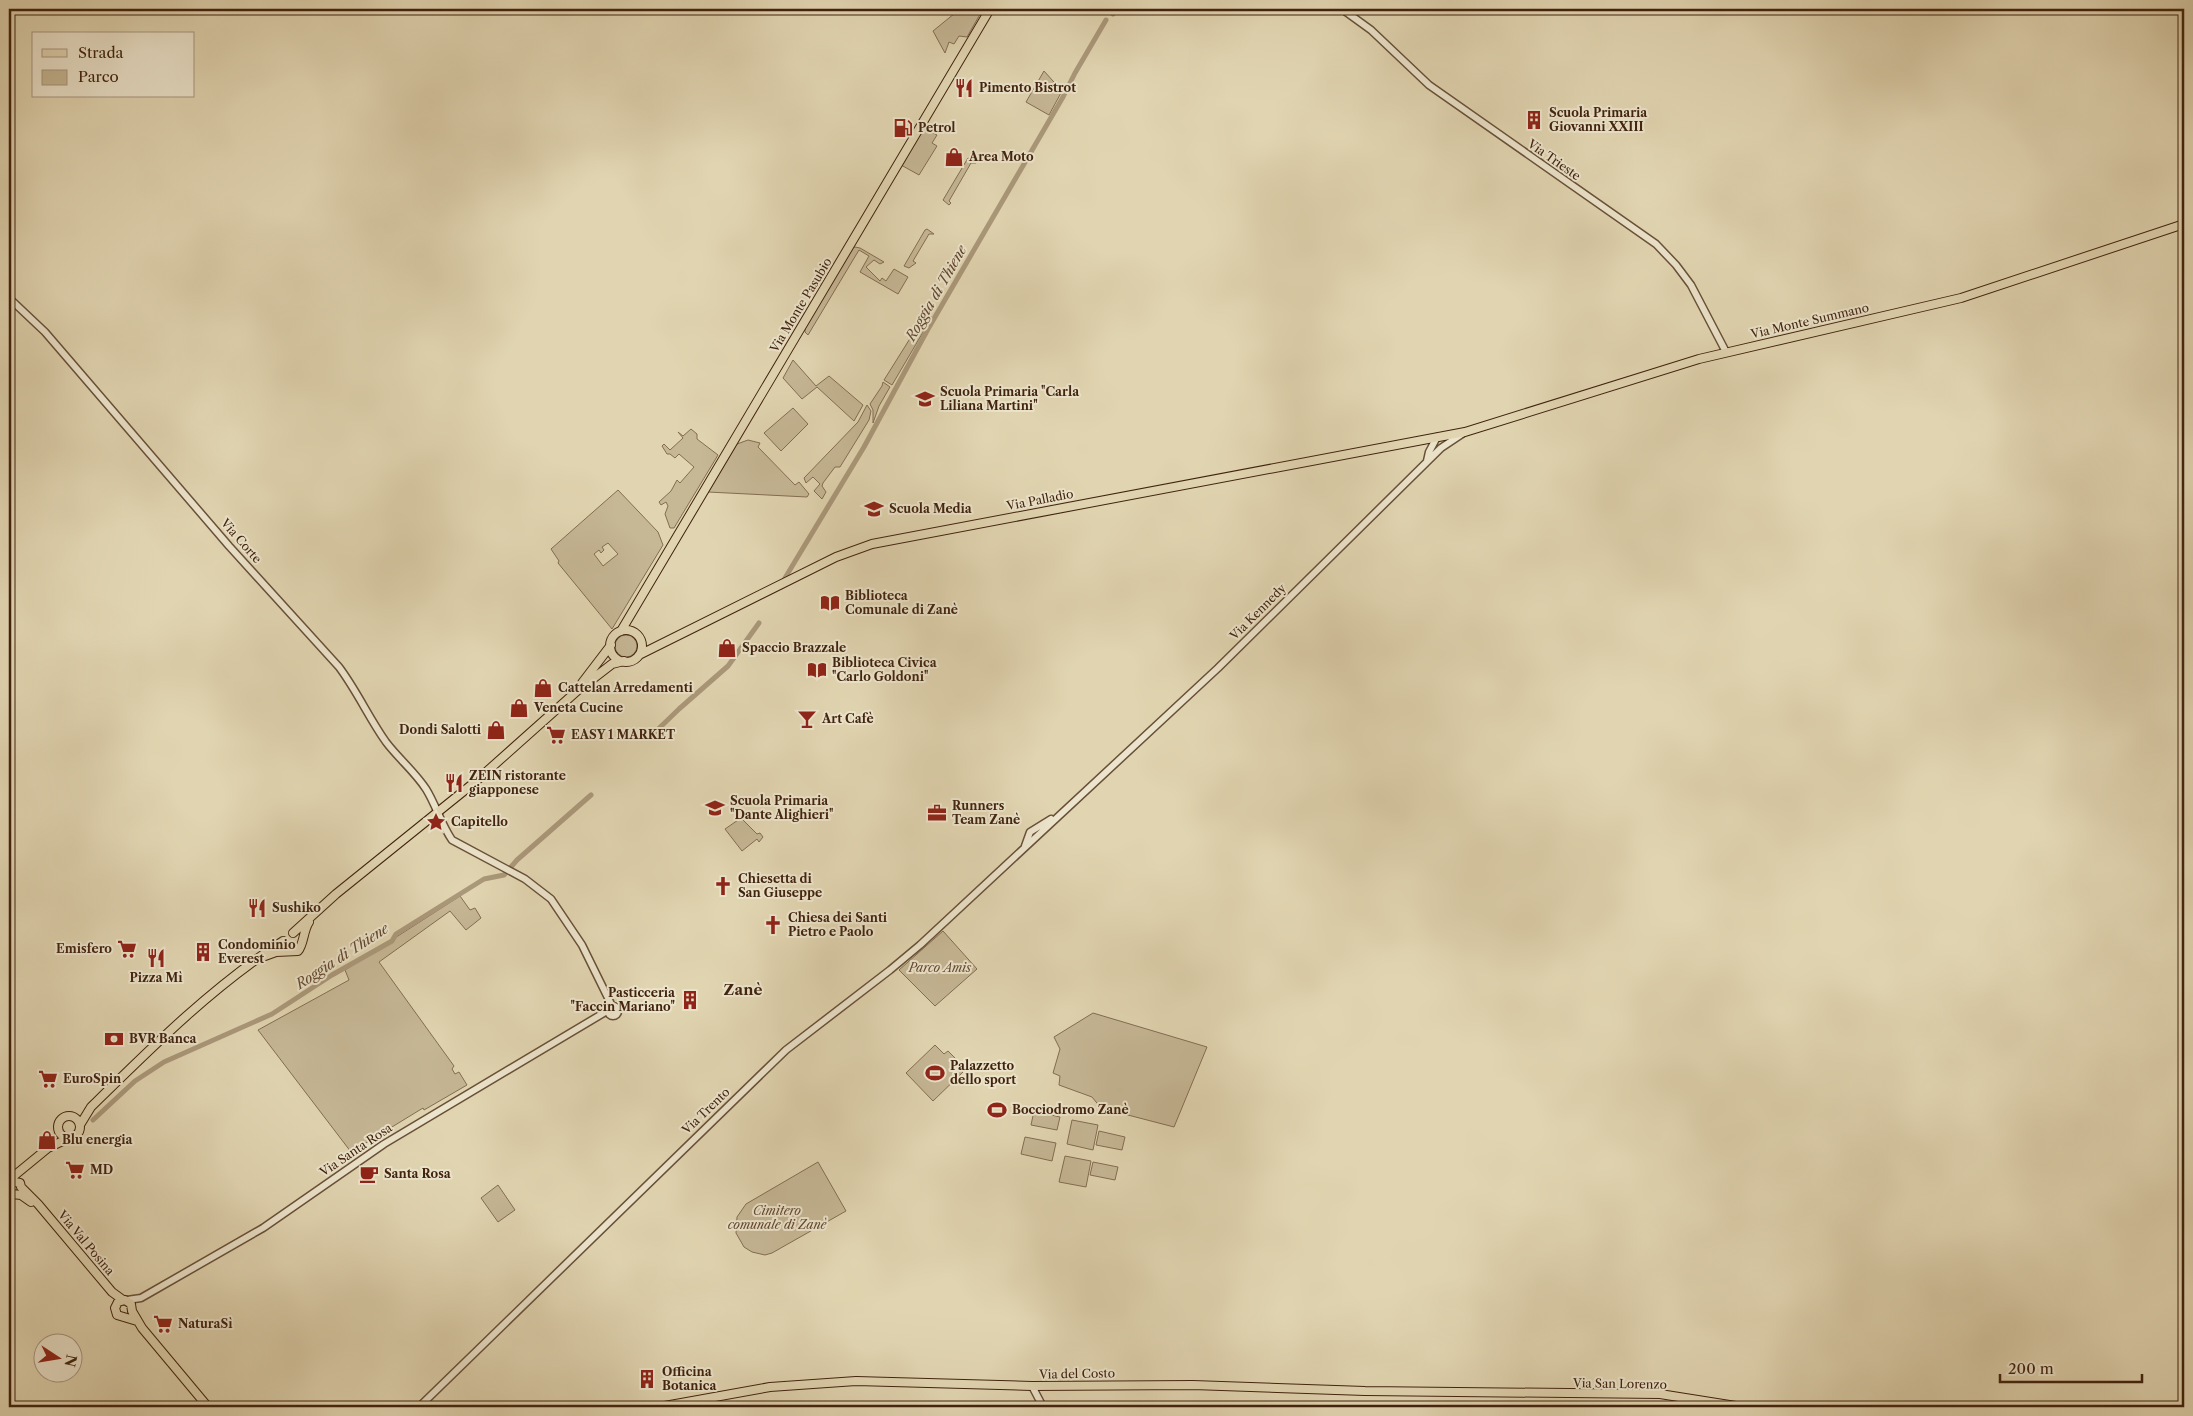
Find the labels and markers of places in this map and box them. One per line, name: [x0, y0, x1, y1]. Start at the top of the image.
restaurant icon: Pimento Bistrot: [953, 77, 975, 99]
place label: Pimento Bistrot: [979, 80, 1076, 95]
place label: Scuola Primaria Giovanni XXIII: [1549, 105, 1648, 134]
building icon: Scuola Primaria Giovanni XXIII: [1523, 109, 1545, 131]
fuel station icon: Petrol: [892, 117, 914, 139]
place label: Petrol: [918, 120, 956, 135]
shop icon: Area Moto: [943, 146, 965, 168]
place label: Area Moto: [968, 149, 1034, 164]
place label: Scuola Primaria "Carla Liliana Martini": [940, 384, 1080, 413]
school or university icon: Scuola Primaria "Carla Liliana Martini": [914, 388, 936, 410]
school or university icon: Scuola Media: [863, 498, 885, 520]
place label: Scuola Media: [889, 501, 973, 516]
place label: Biblioteca Comunale di Zanè: [845, 588, 958, 617]
library icon: Biblioteca Comunale di Zanè: [819, 592, 841, 614]
shop icon: Spaccio Brazzale: [716, 637, 738, 659]
place label: Spaccio Brazzale: [742, 640, 846, 655]
place label: Biblioteca Civica "Carlo Goldoni": [832, 655, 938, 684]
library icon: Biblioteca Civica "Carlo Goldoni": [806, 659, 828, 681]
shop icon: Cattelan Arredamenti: [532, 677, 554, 699]
place label: Cattelan Arredamenti: [558, 680, 694, 695]
shop icon: Veneta Cucine: [508, 697, 530, 719]
place label: Veneta Cucine: [533, 700, 623, 715]
bar icon: Art Cafè: [796, 708, 818, 730]
place label: Art Cafè: [821, 711, 874, 726]
shop icon: Dondi Salotti: [485, 719, 507, 741]
place label: Dondi Salotti: [399, 722, 482, 737]
supermarket icon: EASY 1 MARKET: [545, 724, 567, 746]
place label: EASY 1 MARKET: [571, 727, 676, 742]
place label: ZEIN ristorante giapponese: [468, 768, 566, 797]
restaurant icon: ZEIN ristorante giapponese: [443, 772, 465, 794]
place label: Scuola Primaria "Dante Alighieri": [730, 793, 833, 822]
school or university icon: Scuola Primaria "Dante Alighieri": [704, 797, 726, 819]
place label: Runners Team Zanè: [952, 798, 1020, 827]
office icon: Runners Team Zanè: [926, 802, 948, 824]
place icon: Capitello: [425, 811, 447, 833]
place label: Capitello: [451, 814, 508, 829]
place label: Chiesetta di San Giuseppe: [738, 871, 822, 900]
church icon: Chiesetta di San Giuseppe: [712, 875, 734, 897]
restaurant icon: Sushiko: [246, 897, 268, 919]
place label: Sushiko: [272, 900, 321, 915]
place label: Chiesa dei Santi Pietro e Paolo: [788, 910, 888, 939]
church icon: Chiesa dei Santi Pietro e Paolo: [762, 914, 784, 936]
place label: Condominio Everest: [218, 937, 296, 966]
supermarket icon: Emisfero: [116, 938, 138, 960]
place label: Emisfero: [56, 941, 112, 956]
building icon: Condominio Everest: [192, 941, 214, 963]
restaurant icon: Pizza Mì: [145, 947, 167, 969]
place label: Pizza Mì: [130, 970, 183, 985]
place label: Pasticceria "Faccin Mariano": [570, 985, 676, 1014]
building icon: Pasticceria "Faccin Mariano": [679, 989, 701, 1011]
bank icon: BVR Banca: [103, 1028, 125, 1050]
place label: BVR Banca: [129, 1031, 198, 1046]
place label: Palazzetto dello sport: [950, 1058, 1016, 1087]
sports icon: Palazzetto dello sport: [924, 1062, 946, 1084]
supermarket icon: EuroSpin: [37, 1068, 59, 1090]
place label: EuroSpin: [63, 1071, 122, 1086]
sports icon: Bocciodromo Zanè: [986, 1099, 1008, 1121]
place label: Bocciodromo Zanè: [1012, 1102, 1129, 1117]
shop icon: Blu energia: [36, 1129, 58, 1151]
place label: Blu energia: [62, 1132, 134, 1147]
supermarket icon: MD: [64, 1159, 86, 1181]
place label: MD: [90, 1162, 113, 1177]
cafe icon: Santa Rosa: [358, 1163, 380, 1185]
place label: Santa Rosa: [384, 1166, 452, 1181]
supermarket icon: NaturaSì: [152, 1313, 174, 1335]
place label: NaturaSì: [178, 1316, 233, 1331]
place label: Officina Botanica: [662, 1364, 717, 1393]
building icon: Officina Botanica: [636, 1368, 658, 1390]

